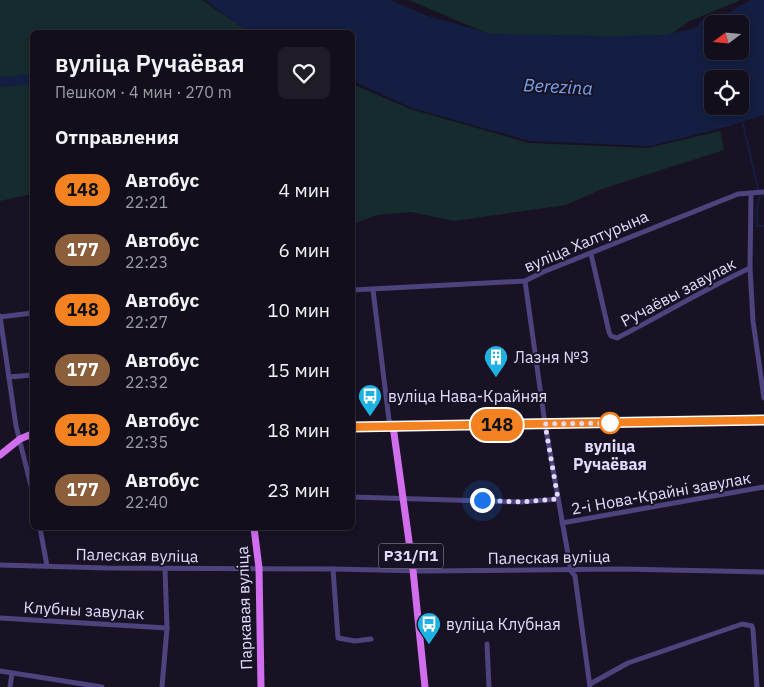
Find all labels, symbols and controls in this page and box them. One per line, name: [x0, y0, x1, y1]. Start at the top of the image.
north arrow: [704, 15, 749, 60]
map controls: [704, 15, 749, 115]
text: вуліца Ручаёвая: [55, 47, 245, 79]
button: heart: [278, 47, 330, 99]
button: locate: [704, 70, 749, 115]
water label: Berezina: [523, 73, 593, 100]
text: Пешком · 4 мин · 270 m: [55, 82, 232, 102]
text: Отправления: [55, 125, 179, 149]
text: Автобус: [125, 168, 199, 192]
text: 148: [66, 178, 99, 201]
text: 4 мин: [279, 178, 330, 202]
text: 22:21: [125, 192, 168, 212]
street label: вуліца Халтурына: [521, 206, 652, 276]
text: Автобус: [125, 228, 199, 252]
text: 177: [66, 238, 99, 261]
text: 6 мин: [279, 238, 330, 262]
text: 22:23: [125, 252, 168, 272]
street label: Ручаёвы завулак: [617, 253, 739, 331]
text: Автобус: [125, 288, 199, 312]
text: 148: [66, 298, 99, 321]
text: 10 мин: [267, 298, 330, 322]
text: 22:27: [125, 312, 168, 332]
building icon: Лазня №3: [483, 344, 509, 378]
place label: Лазня №3: [514, 347, 589, 367]
text: Автобус: [125, 348, 199, 372]
text: 177: [66, 358, 99, 381]
text: 15 мин: [267, 358, 330, 382]
text: 22:32: [125, 372, 168, 392]
bus stop icon: вуліца Нава-Крайняя: [357, 383, 383, 417]
place label: вуліца Нава-Крайняя: [388, 386, 547, 406]
text: Автобус: [125, 408, 199, 432]
line badge: 148: [468, 409, 526, 441]
marker: вуліца Ручаёвая: [599, 412, 621, 434]
text: 148: [481, 413, 513, 436]
text: 148: [66, 418, 99, 441]
text: 18 мин: [267, 418, 330, 442]
text: 22:35: [125, 432, 168, 452]
place label: вуліца Ручаёвая: [573, 436, 647, 474]
street label: 2-і Нова-Крайні завулак: [570, 467, 753, 519]
text: Автобус: [125, 468, 199, 492]
text: 177: [66, 478, 99, 501]
text: 23 мин: [267, 478, 330, 502]
your location: [470, 488, 495, 513]
text: 22:40: [125, 492, 168, 512]
street label: Палеская вуліца: [75, 544, 199, 566]
road number: Р31/П1: [378, 544, 444, 568]
street label: Паркавая вуліца: [232, 545, 256, 670]
street label: Палеская вуліца: [487, 546, 611, 568]
street label: Клубны завулак: [23, 597, 145, 623]
bus stop icon: вуліца Клубная: [416, 611, 442, 645]
place label: вуліца Клубная: [446, 614, 561, 634]

